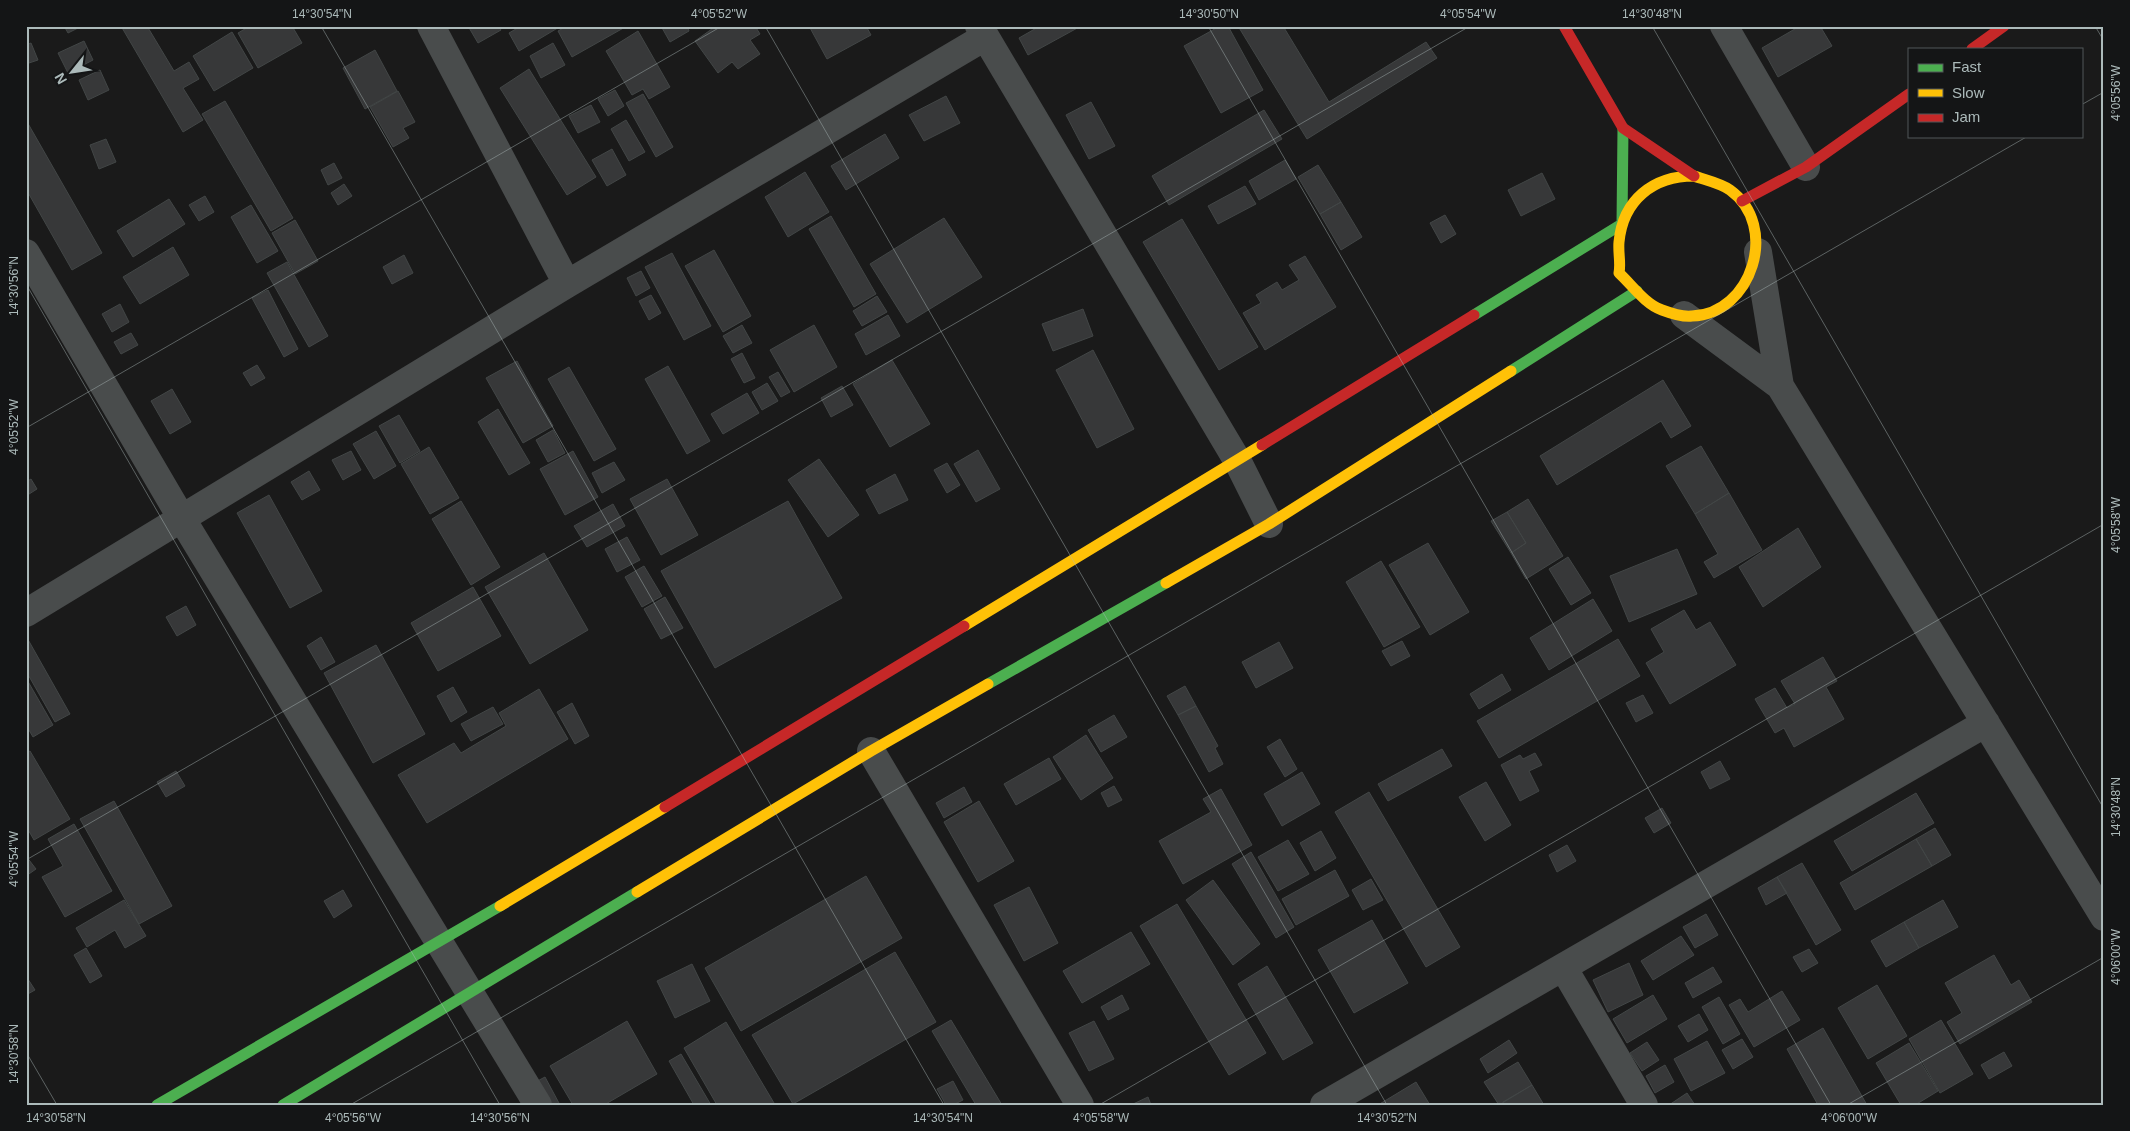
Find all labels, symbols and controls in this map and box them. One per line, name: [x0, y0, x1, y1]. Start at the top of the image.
text: 14°30'54"N: [292, 7, 352, 21]
text: 4°05'52"W: [691, 7, 748, 21]
text: 14°30'50"N: [1179, 7, 1239, 21]
text: 4°05'54"W: [1440, 7, 1497, 21]
text: 14°30'48"N: [1622, 7, 1682, 21]
north arrow: [48, 48, 98, 98]
legend: [1908, 48, 2082, 138]
text: Fast: [1952, 58, 1982, 75]
text: 4°05'56"W: [2109, 64, 2123, 121]
text: N: [51, 70, 70, 87]
text: Slow: [1952, 84, 1985, 101]
text: Jam: [1952, 108, 1980, 125]
text: 14°30'56"N: [7, 256, 21, 316]
text: 4°05'52"W: [7, 398, 21, 455]
text: 4°05'58"W: [2109, 496, 2123, 553]
text: 14°30'48"N: [2109, 777, 2123, 837]
text: 4°05'54"W: [7, 830, 21, 887]
text: 4°06'00"W: [2109, 928, 2123, 985]
text: 14°30'58"N: [7, 1024, 21, 1084]
text: 14°30'58"N: [26, 1111, 86, 1125]
text: 4°05'56"W: [325, 1111, 382, 1125]
text: 14°30'56"N: [470, 1111, 530, 1125]
text: 14°30'54"N: [913, 1111, 973, 1125]
text: 4°05'58"W: [1073, 1111, 1130, 1125]
text: 14°30'52"N: [1357, 1111, 1417, 1125]
text: 4°06'00"W: [1821, 1111, 1878, 1125]

